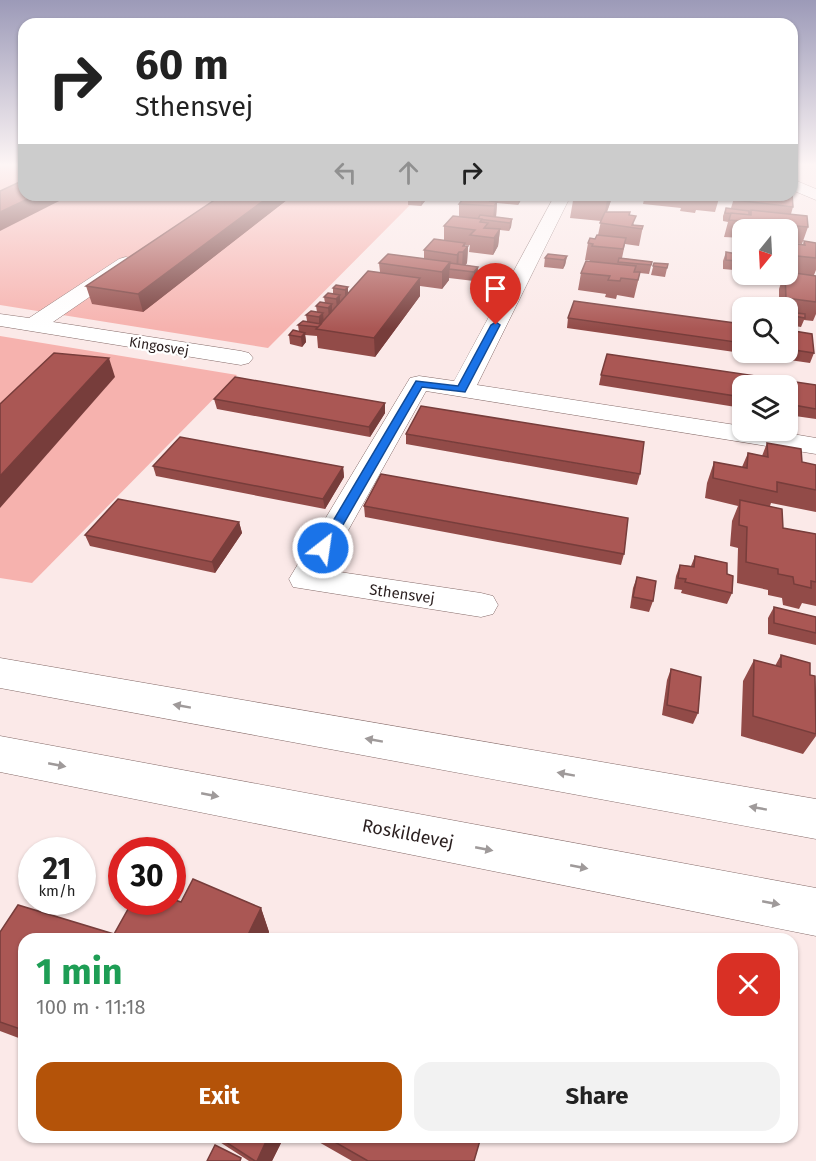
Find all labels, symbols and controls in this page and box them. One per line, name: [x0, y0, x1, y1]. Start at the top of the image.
text: 60 m: [135, 40, 229, 90]
icon: right: [36, 42, 114, 120]
text: Sthensvej: [135, 91, 253, 123]
icon: left: [329, 156, 362, 189]
icon: ahead: [392, 156, 425, 189]
icon: right: [455, 156, 488, 189]
north arrow: [732, 219, 798, 285]
map controls: [732, 219, 798, 441]
pin: [470, 263, 521, 325]
icon: arrive: [479, 272, 512, 305]
button: search: [732, 297, 798, 363]
street label: Kingosvej: [128, 333, 190, 360]
button: layers: [732, 375, 798, 441]
position arrow: [291, 516, 355, 580]
street label: Sthensvej: [368, 581, 436, 607]
one-way arrow: [173, 701, 192, 710]
one-way arrow: [365, 735, 384, 744]
one-way arrow: [48, 761, 67, 770]
one-way arrow: [557, 769, 576, 778]
one-way arrow: [201, 791, 220, 800]
one-way arrow: [749, 803, 768, 812]
street label: Roskildevej: [360, 814, 456, 854]
speed limit sign: 30: [108, 837, 186, 915]
one-way arrow: [475, 845, 494, 854]
text: 21: [43, 851, 71, 887]
one-way arrow: [570, 863, 589, 872]
text: km/h: [38, 882, 76, 900]
one-way arrow: [761, 899, 780, 908]
text: 1 min: [36, 950, 123, 994]
button: close: [717, 953, 780, 1016]
text: 100 m · 11:18: [36, 995, 146, 1019]
button: Exit: [36, 1062, 402, 1131]
button: Share: [414, 1062, 780, 1131]

